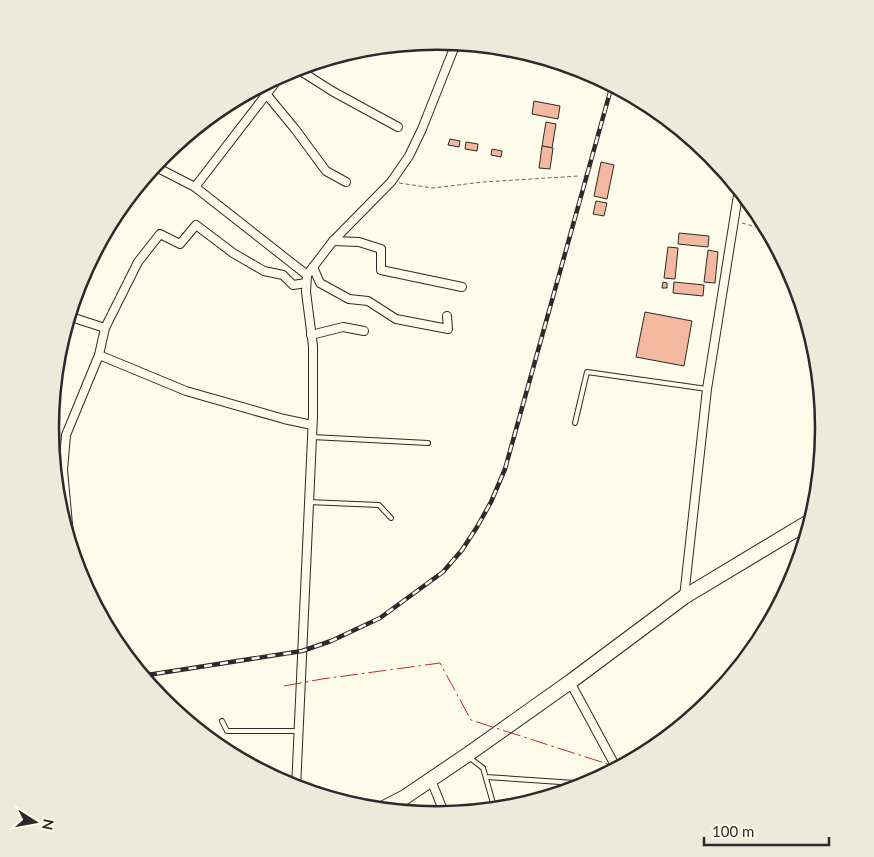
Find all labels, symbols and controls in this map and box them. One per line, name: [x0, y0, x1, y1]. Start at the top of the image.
north arrow: [10, 797, 60, 847]
scale bar: [704, 814, 829, 846]
text: N: [39, 818, 58, 831]
text: 100 m: [712, 822, 754, 840]

